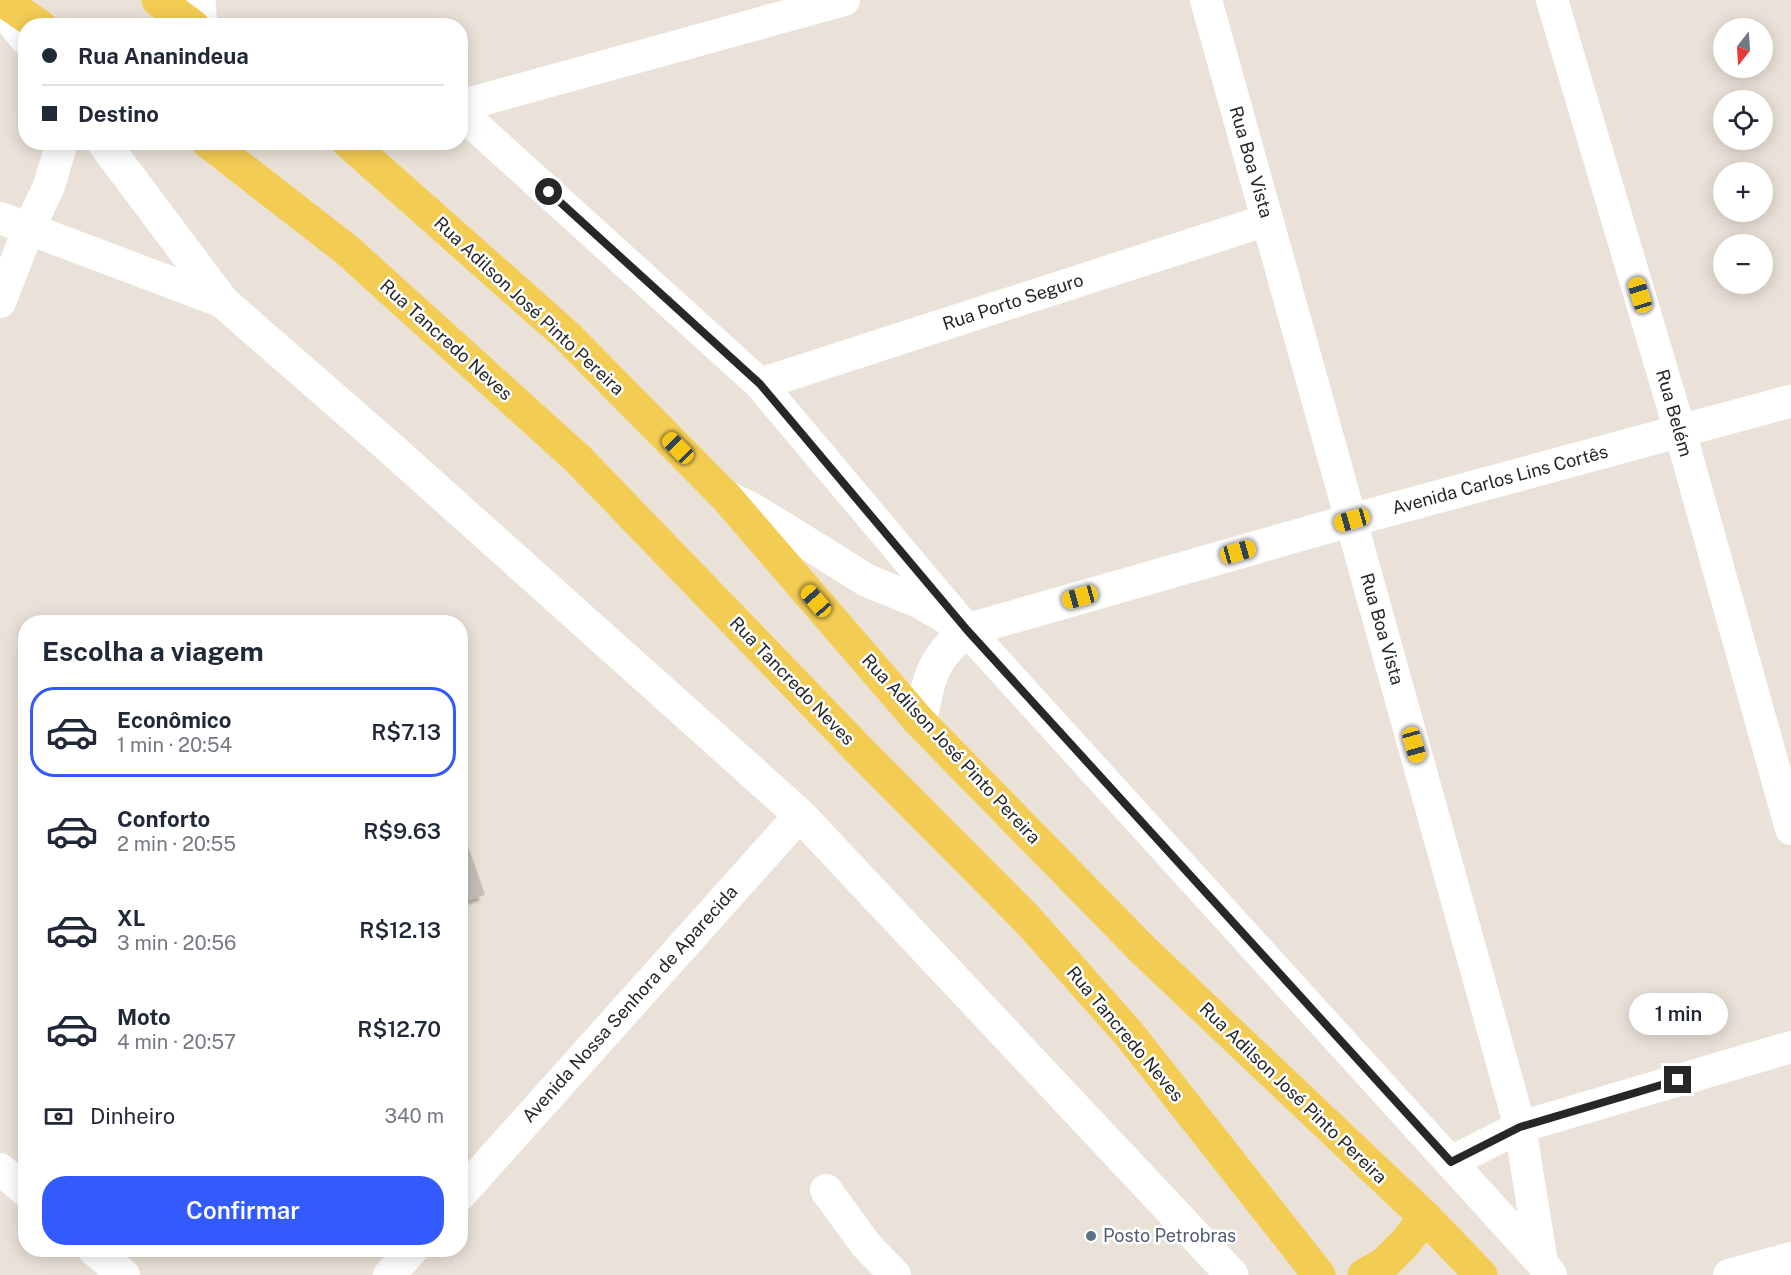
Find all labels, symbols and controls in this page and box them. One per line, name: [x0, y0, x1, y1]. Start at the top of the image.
north arrow: [1713, 18, 1773, 78]
map controls: [1713, 18, 1773, 294]
text: Rua Ananindeua: [78, 43, 249, 69]
button: locate: [1713, 90, 1773, 150]
text: Destino: [78, 101, 159, 127]
street label: Rua Boa Vista: [1225, 104, 1277, 220]
button: +: [1713, 162, 1773, 222]
route start: [535, 178, 562, 205]
street label: Rua Adilson José Pinto Pereira: [430, 212, 629, 399]
button: −: [1713, 234, 1773, 294]
street label: Rua Porto Seguro: [940, 269, 1086, 334]
street label: Rua Tancredo Neves: [376, 275, 517, 404]
car: [1626, 275, 1654, 315]
street label: Rua Belém: [1652, 367, 1697, 459]
car: [659, 429, 697, 467]
street label: Avenida Carlos Lins Cortês: [1390, 441, 1610, 518]
car: [1332, 506, 1372, 534]
car: [1218, 538, 1258, 566]
street label: Rua Boa Vista: [1356, 571, 1408, 687]
car: [797, 582, 835, 620]
car: [1060, 583, 1100, 611]
street label: Rua Tancredo Neves: [726, 612, 859, 749]
text: Escolha a viagem: [42, 635, 264, 667]
street label: Rua Adilson José Pinto Pereira: [858, 649, 1045, 848]
icon: car: [45, 705, 99, 759]
text: Econômico: [117, 707, 232, 733]
text: R$7.13: [371, 719, 441, 745]
car: [1400, 725, 1428, 765]
text: 1 min · 20:54: [117, 733, 232, 757]
icon: car: [45, 804, 99, 858]
text: Conforto: [117, 806, 210, 832]
text: R$9.63: [363, 818, 441, 844]
text: 2 min · 20:55: [117, 832, 236, 856]
street label: Avenida Nossa Senhora de Aparecida: [518, 881, 742, 1126]
icon: car: [45, 903, 99, 957]
text: XL: [117, 905, 145, 931]
text: R$12.13: [359, 917, 441, 943]
text: 3 min · 20:56: [117, 931, 237, 955]
street label: Rua Tancredo Neves: [1063, 962, 1188, 1106]
callout: 1 min: [1628, 993, 1728, 1035]
street label: Rua Adilson José Pinto Pereira: [1196, 998, 1391, 1188]
icon: car: [45, 1002, 99, 1056]
text: 1 min: [1655, 1002, 1702, 1026]
text: Moto: [117, 1004, 171, 1030]
text: R$12.70: [357, 1016, 441, 1042]
text: 4 min · 20:57: [117, 1030, 236, 1054]
route end: [1664, 1066, 1691, 1093]
icon: cash: [42, 1100, 75, 1133]
text: Dinheiro: [90, 1103, 175, 1129]
text: 340 m: [384, 1104, 444, 1128]
button: Confirmar: [42, 1176, 444, 1245]
place label: Posto Petrobras: [1103, 1225, 1236, 1246]
marker: Posto Petrobras: [1084, 1229, 1098, 1243]

